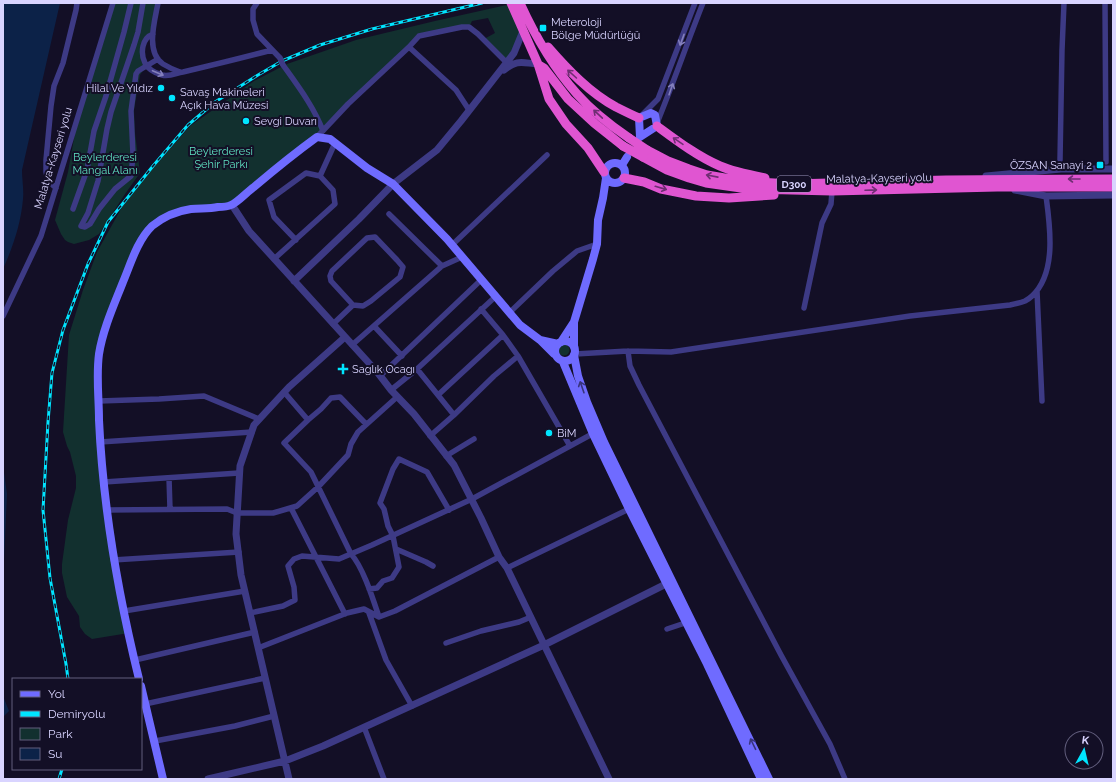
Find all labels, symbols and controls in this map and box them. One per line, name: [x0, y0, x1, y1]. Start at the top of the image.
place label: Meteroloji Bölge Müdürlüğü: [551, 16, 640, 42]
marker: Meteroloji Bölge Müdürlüğü: [538, 23, 548, 33]
one-way arrow: [677, 33, 685, 45]
one-way arrow: [567, 69, 577, 78]
one-way arrow: [152, 70, 164, 77]
place label: Hilal Ve Yıldız: [86, 82, 154, 95]
marker: Hilal Ve Yıldız: [156, 83, 166, 93]
one-way arrow: [667, 84, 675, 96]
place label: Savaş Makineleri Açık Hava Müzesi: [180, 86, 268, 112]
marker: Savaş Makineleri Açık Hava Müzesi: [167, 93, 177, 103]
street label: Malatya-Kayseri yolu: [32, 106, 75, 211]
one-way arrow: [593, 109, 603, 119]
place label: Sevgi Duvarı: [254, 115, 317, 128]
marker: Sevgi Duvarı: [241, 116, 251, 126]
one-way arrow: [673, 137, 684, 145]
park label: Beylerderesi Şehir Parkı: [189, 145, 253, 171]
park label: Beylerderesi Mangal Alanı: [72, 151, 138, 177]
place label: ÖZSAN Sanayi 2: [1010, 159, 1092, 172]
marker: ÖZSAN Sanayi 2: [1095, 160, 1105, 170]
one-way arrow: [706, 171, 719, 179]
street label: Malatya-Kayseri yolu: [826, 171, 932, 186]
one-way arrow: [1068, 175, 1081, 183]
road number: D300: [777, 176, 811, 192]
one-way arrow: [654, 185, 667, 192]
one-way arrow: [864, 186, 877, 194]
marker: Saglık Ocagı: [337, 363, 349, 375]
place label: Saglık Ocagı: [352, 363, 415, 376]
one-way arrow: [578, 380, 585, 393]
place label: BiM: [557, 427, 576, 440]
marker: BiM: [544, 428, 554, 438]
legend: [12, 678, 142, 770]
text: Yol: [48, 687, 66, 701]
text: Demiryolu: [48, 707, 105, 721]
text: Park: [48, 727, 73, 741]
north arrow: [1064, 730, 1104, 770]
text: K: [1081, 734, 1091, 748]
one-way arrow: [748, 738, 756, 750]
text: Su: [48, 747, 62, 761]

